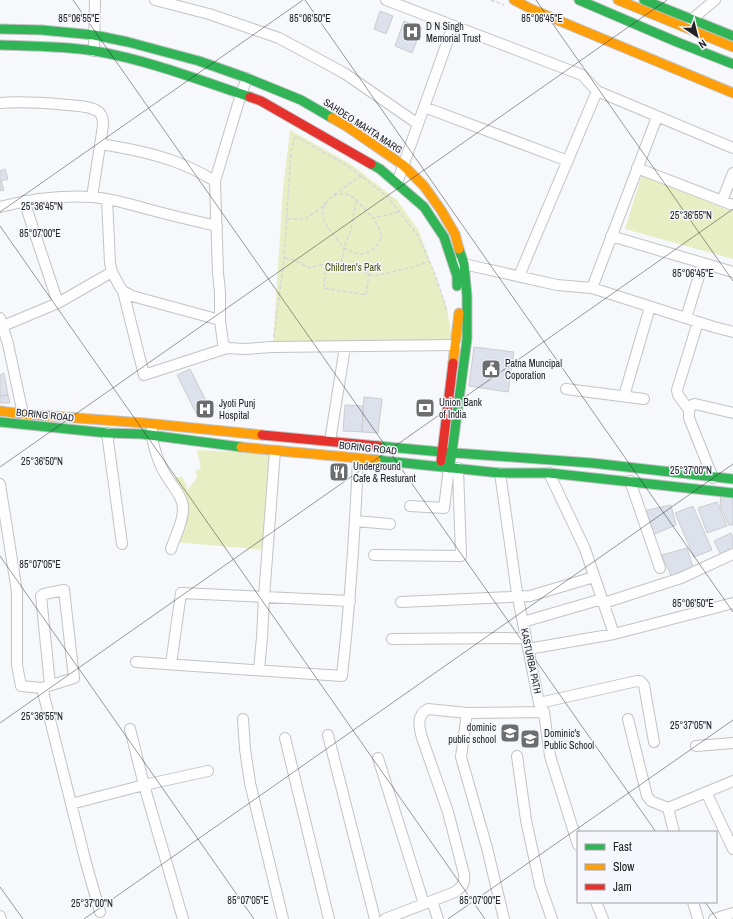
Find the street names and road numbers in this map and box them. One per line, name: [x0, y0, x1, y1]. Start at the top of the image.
street label: SAHDEO MAHTA MARG: [321, 96, 405, 156]
street label: BORING ROAD: [15, 405, 75, 425]
street label: BORING ROAD: [338, 438, 398, 458]
street label: KASTURBA PATH: [518, 627, 544, 695]

